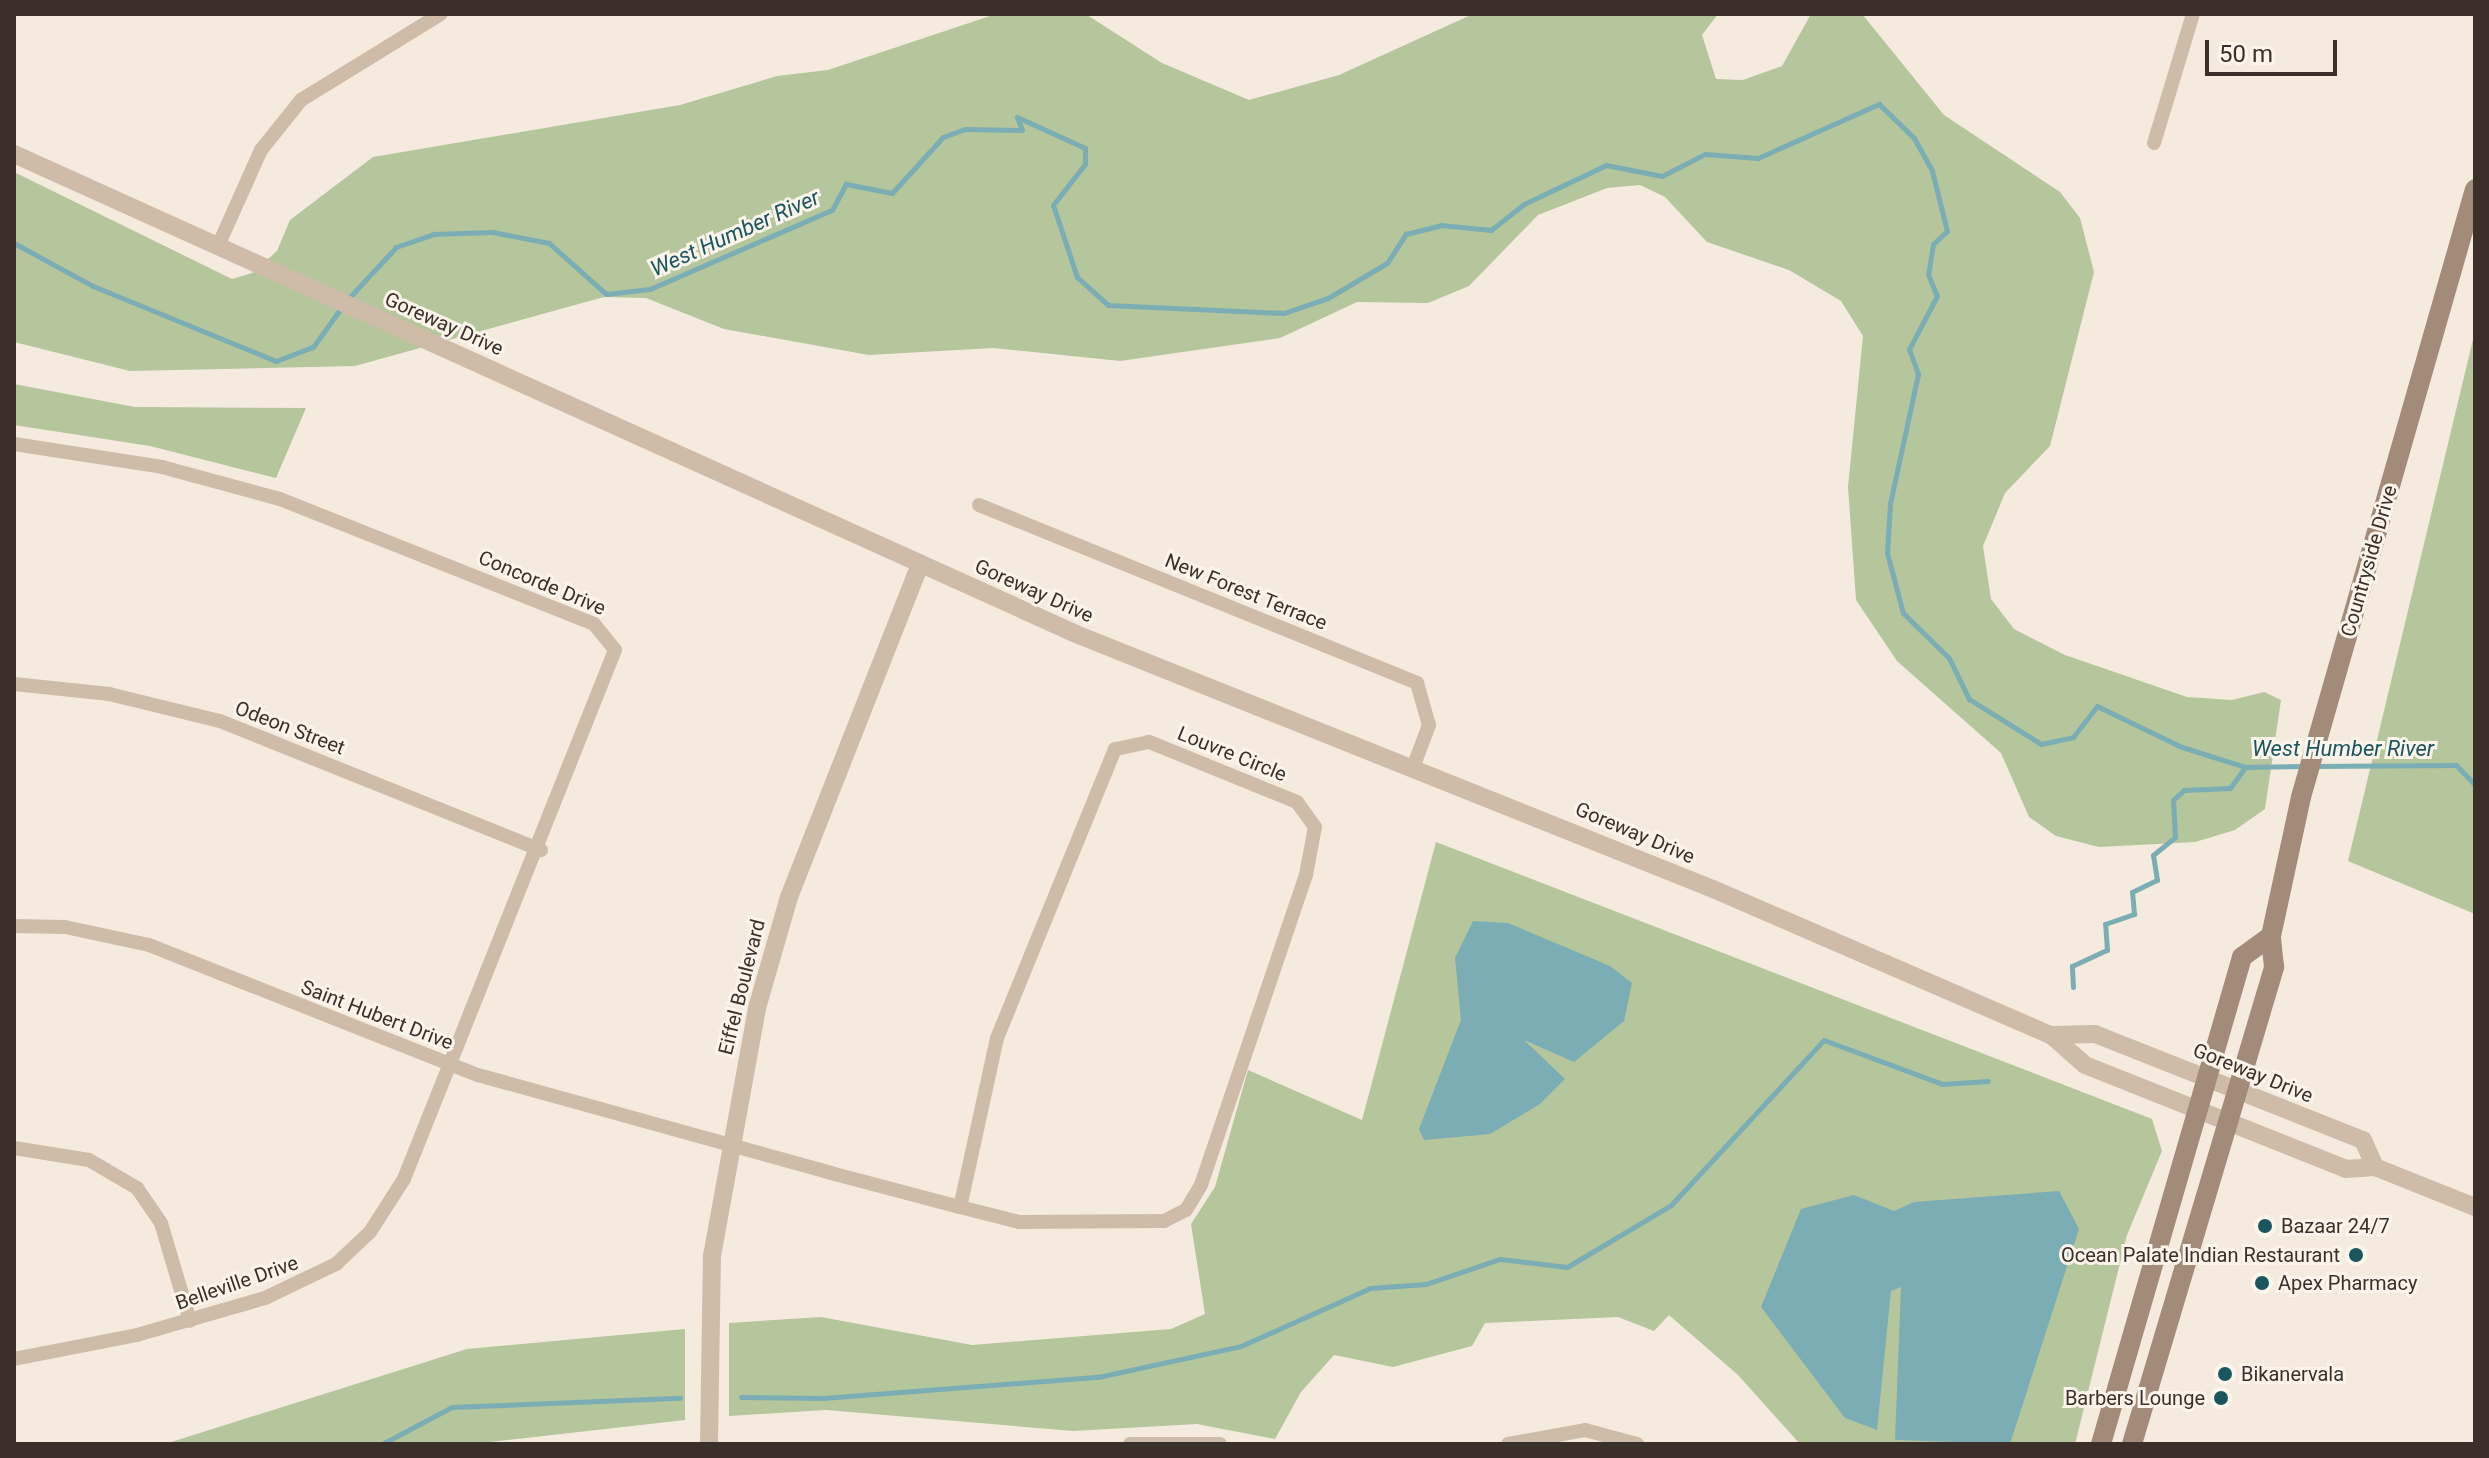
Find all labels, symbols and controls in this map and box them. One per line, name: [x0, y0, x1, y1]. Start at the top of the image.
scale bar: [2209, 24, 2341, 74]
text: 50 m: [2219, 40, 2273, 68]
water label: West Humber River: [646, 184, 824, 282]
street label: Goreway Drive: [381, 287, 507, 361]
street label: Countryside Drive: [2336, 483, 2402, 639]
street label: Concorde Drive: [475, 545, 609, 621]
street label: New Forest Terrace: [1161, 549, 1331, 635]
street label: Goreway Drive: [971, 554, 1097, 628]
street label: Odeon Street: [232, 696, 348, 760]
street label: Louvre Circle: [1174, 721, 1290, 787]
water label: West Humber River: [2252, 736, 2434, 762]
street label: Goreway Drive: [1572, 797, 1698, 869]
street label: Eiffel Boulevard: [714, 917, 770, 1057]
street label: Saint Hubert Drive: [298, 975, 456, 1055]
street label: Goreway Drive: [2189, 1038, 2317, 1108]
place label: Bazaar 24/7: [2281, 1214, 2390, 1238]
marker: Bazaar 24/7: [2256, 1217, 2274, 1235]
place label: Ocean Palate Indian Restaurant: [2061, 1243, 2340, 1267]
marker: Ocean Palate Indian Restaurant: [2347, 1246, 2365, 1264]
street label: Belleville Drive: [173, 1251, 301, 1315]
place label: Apex Pharmacy: [2278, 1271, 2417, 1295]
marker: Apex Pharmacy: [2253, 1274, 2271, 1292]
place label: Bikanervala: [2241, 1362, 2344, 1386]
marker: Bikanervala: [2216, 1365, 2234, 1383]
place label: Barbers Lounge: [2065, 1386, 2205, 1410]
marker: Barbers Lounge: [2212, 1389, 2230, 1407]

